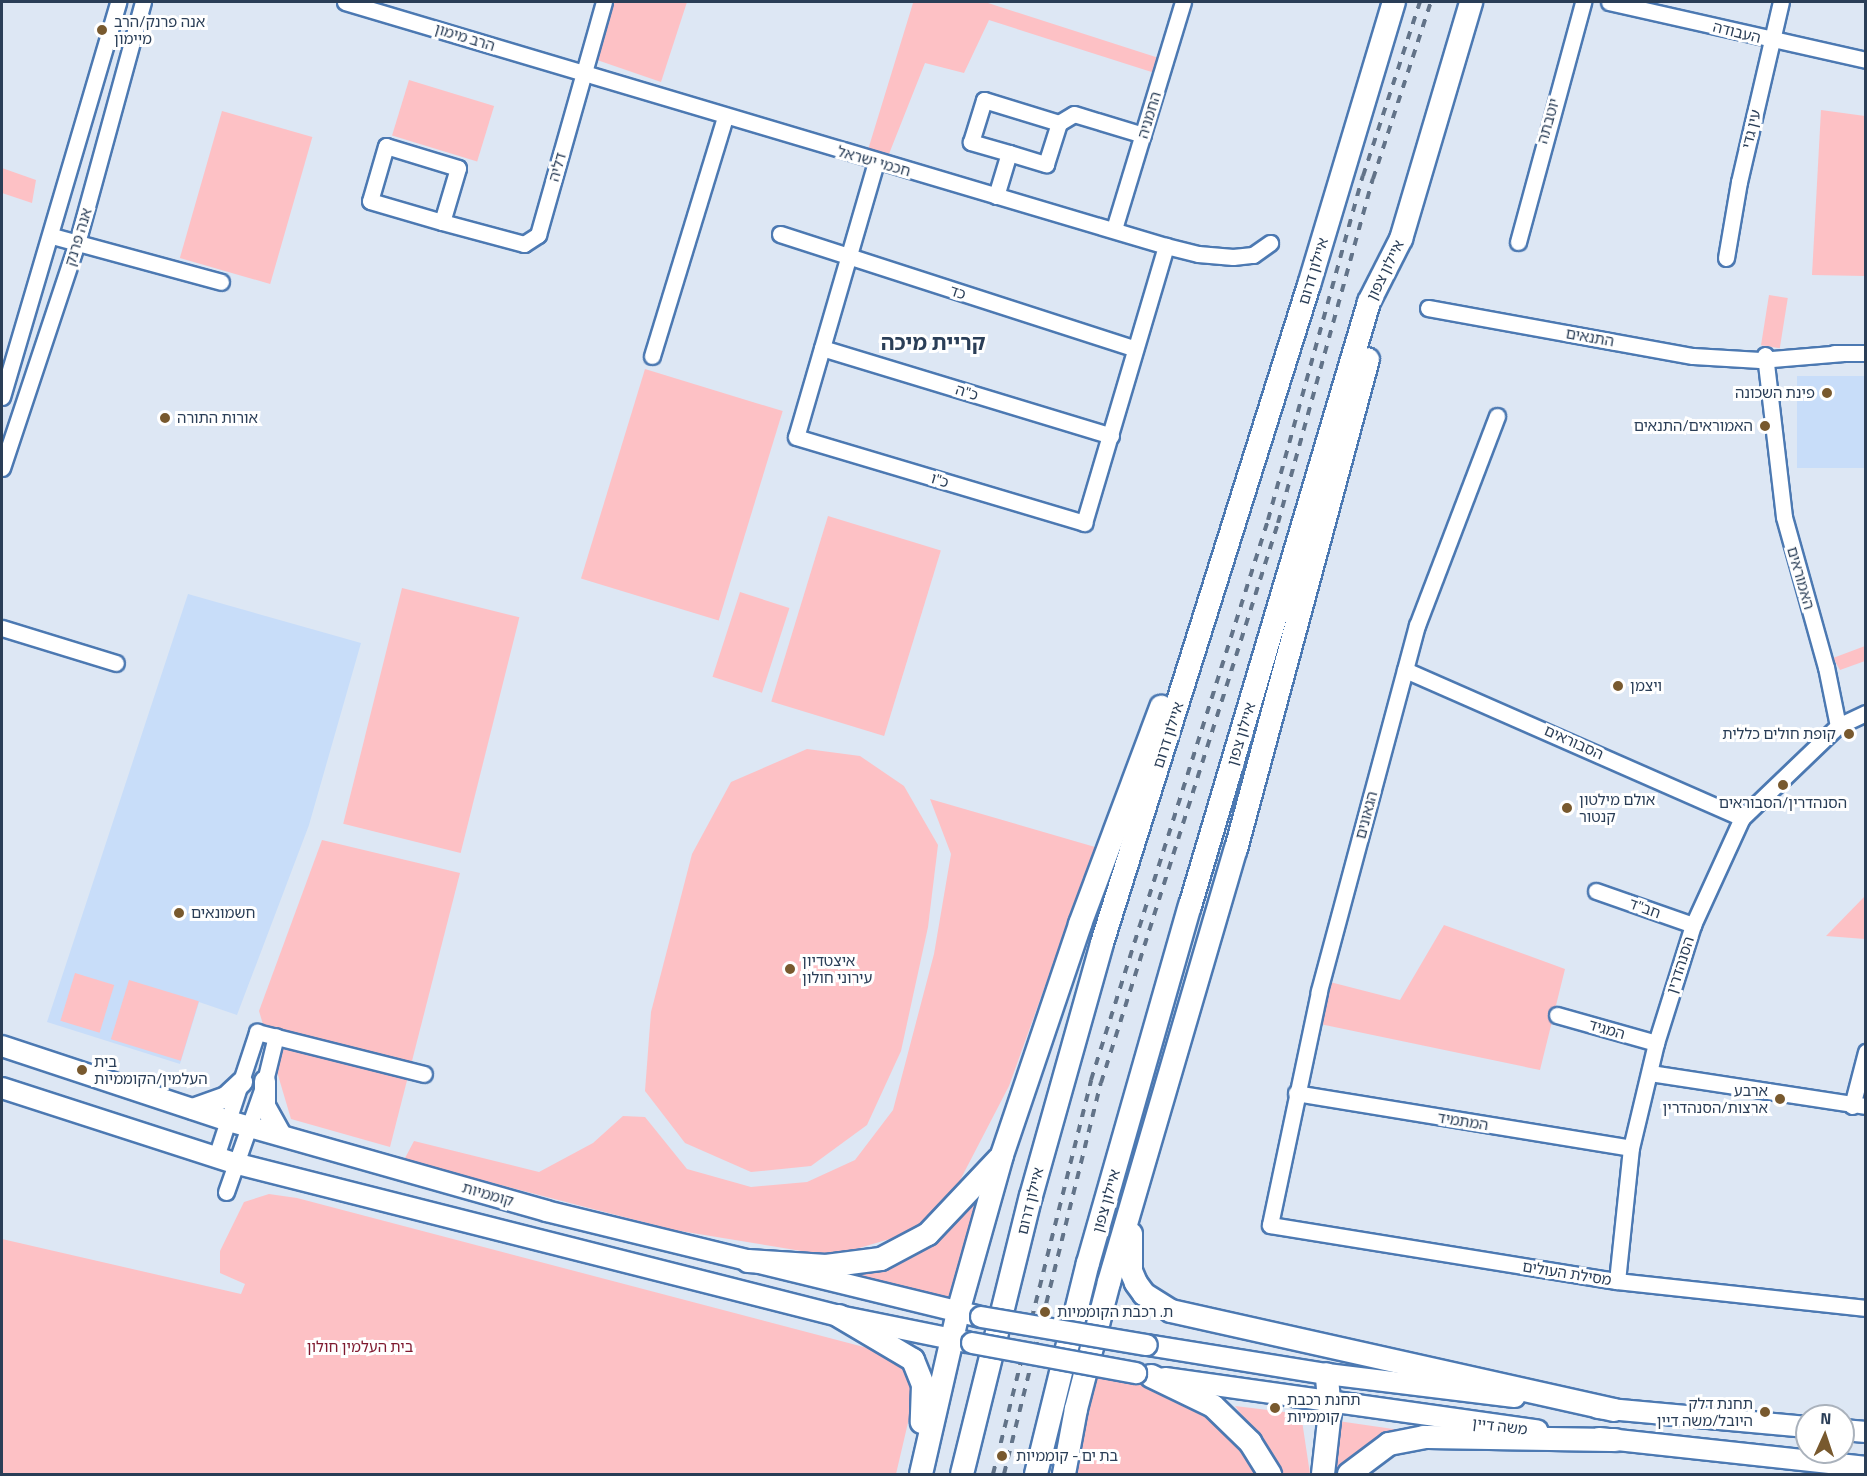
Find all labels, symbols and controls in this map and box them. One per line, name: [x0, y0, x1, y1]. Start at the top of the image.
place label: אנה פרנק/הרב מיימון: [114, 12, 205, 47]
street label: העבודה: [1711, 17, 1763, 47]
street label: הרב מימון: [433, 19, 497, 55]
marker: אנה פרנק/הרב מיימון: [95, 23, 109, 37]
street label: החמניה: [1133, 89, 1165, 141]
street label: יוטבתה: [1533, 96, 1563, 146]
street label: עין גדי: [1737, 108, 1765, 150]
street label: חכמי ישראל: [835, 142, 913, 180]
street label: דליה: [544, 150, 570, 184]
street label: אנה פרנק: [61, 206, 95, 268]
street label: איילון דרום: [1294, 236, 1332, 306]
street label: איילון צפון: [1363, 237, 1407, 303]
street label: כד: [948, 281, 968, 303]
street label: התנאים: [1564, 324, 1616, 350]
district label: קריית מיכה: [881, 329, 985, 355]
street label: כ"ה: [954, 380, 980, 404]
place label: פינת השכונה: [1735, 384, 1815, 402]
marker: פינת השכונה: [1820, 386, 1834, 400]
place label: אורות התורה: [177, 409, 258, 427]
marker: אורות התורה: [158, 411, 172, 425]
place label: האמוראים/התנאים: [1634, 417, 1753, 435]
marker: האמוראים/התנאים: [1758, 419, 1772, 433]
street label: כ"ו: [929, 469, 951, 491]
street label: האמוראים: [1783, 545, 1819, 611]
place label: ויצמן: [1630, 677, 1662, 695]
marker: ויצמן: [1611, 679, 1625, 693]
street label: איילון דרום: [1149, 700, 1187, 770]
street label: איילון צפון: [1223, 700, 1259, 768]
street label: הסבוראים: [1541, 721, 1607, 763]
place label: קופת חולים כללית: [1722, 725, 1836, 743]
marker: קופת חולים כללית: [1840, 725, 1858, 743]
marker: הסנהדרין/הסבוראים: [1776, 778, 1790, 792]
street label: הגאונים: [1351, 789, 1381, 841]
place label: אולם מילטון קנטור: [1579, 790, 1655, 825]
place label: הסנהדרין/הסבוראים: [1719, 794, 1847, 812]
marker: אולם מילטון קנטור: [1560, 801, 1574, 815]
street label: חב"ד: [1627, 894, 1663, 922]
place label: חשמונאים: [191, 904, 255, 922]
marker: חשמונאים: [172, 906, 186, 920]
street label: הסנהדרין: [1662, 934, 1698, 996]
place label: איצטדיון עירוני חולון: [802, 951, 872, 986]
marker: איצטדיון עירוני חולון: [783, 962, 797, 976]
street label: המגיד: [1587, 1015, 1627, 1043]
place label: בית העלמין/הקוממיות: [94, 1052, 208, 1087]
marker: בית העלמין/הקוממיות: [75, 1063, 89, 1077]
place label: ארבע ארצות/הסנהדרין: [1662, 1081, 1768, 1116]
marker: ארבע ארצות/הסנהדרין: [1773, 1092, 1787, 1106]
street label: המתמיד: [1436, 1108, 1490, 1134]
street label: איילון דרום: [1013, 1166, 1047, 1236]
street label: איילון צפון: [1088, 1167, 1124, 1235]
street label: קוממיות: [460, 1178, 516, 1210]
street label: מסילת העולים: [1521, 1257, 1613, 1289]
place label: ת. רכבת הקוממיות: [1057, 1303, 1173, 1321]
marker: ת. רכבת הקוממיות: [1038, 1305, 1052, 1319]
park label: בית העלמין חולון: [307, 1338, 413, 1356]
place label: תחנת רכבת קוממיות: [1287, 1390, 1361, 1425]
place label: תחנת דלק היובל/משה דיין: [1657, 1394, 1753, 1429]
marker: תחנת רכבת קוממיות: [1268, 1401, 1282, 1415]
north arrow: [1795, 1404, 1855, 1464]
marker: תחנת דלק היובל/משה דיין: [1758, 1405, 1772, 1419]
text: N: [1820, 1406, 1832, 1430]
street label: משה דיין: [1471, 1414, 1529, 1438]
marker: בת ים - קוממיות: [993, 1447, 1011, 1465]
place label: בת ים - קוממיות: [1016, 1447, 1118, 1465]

